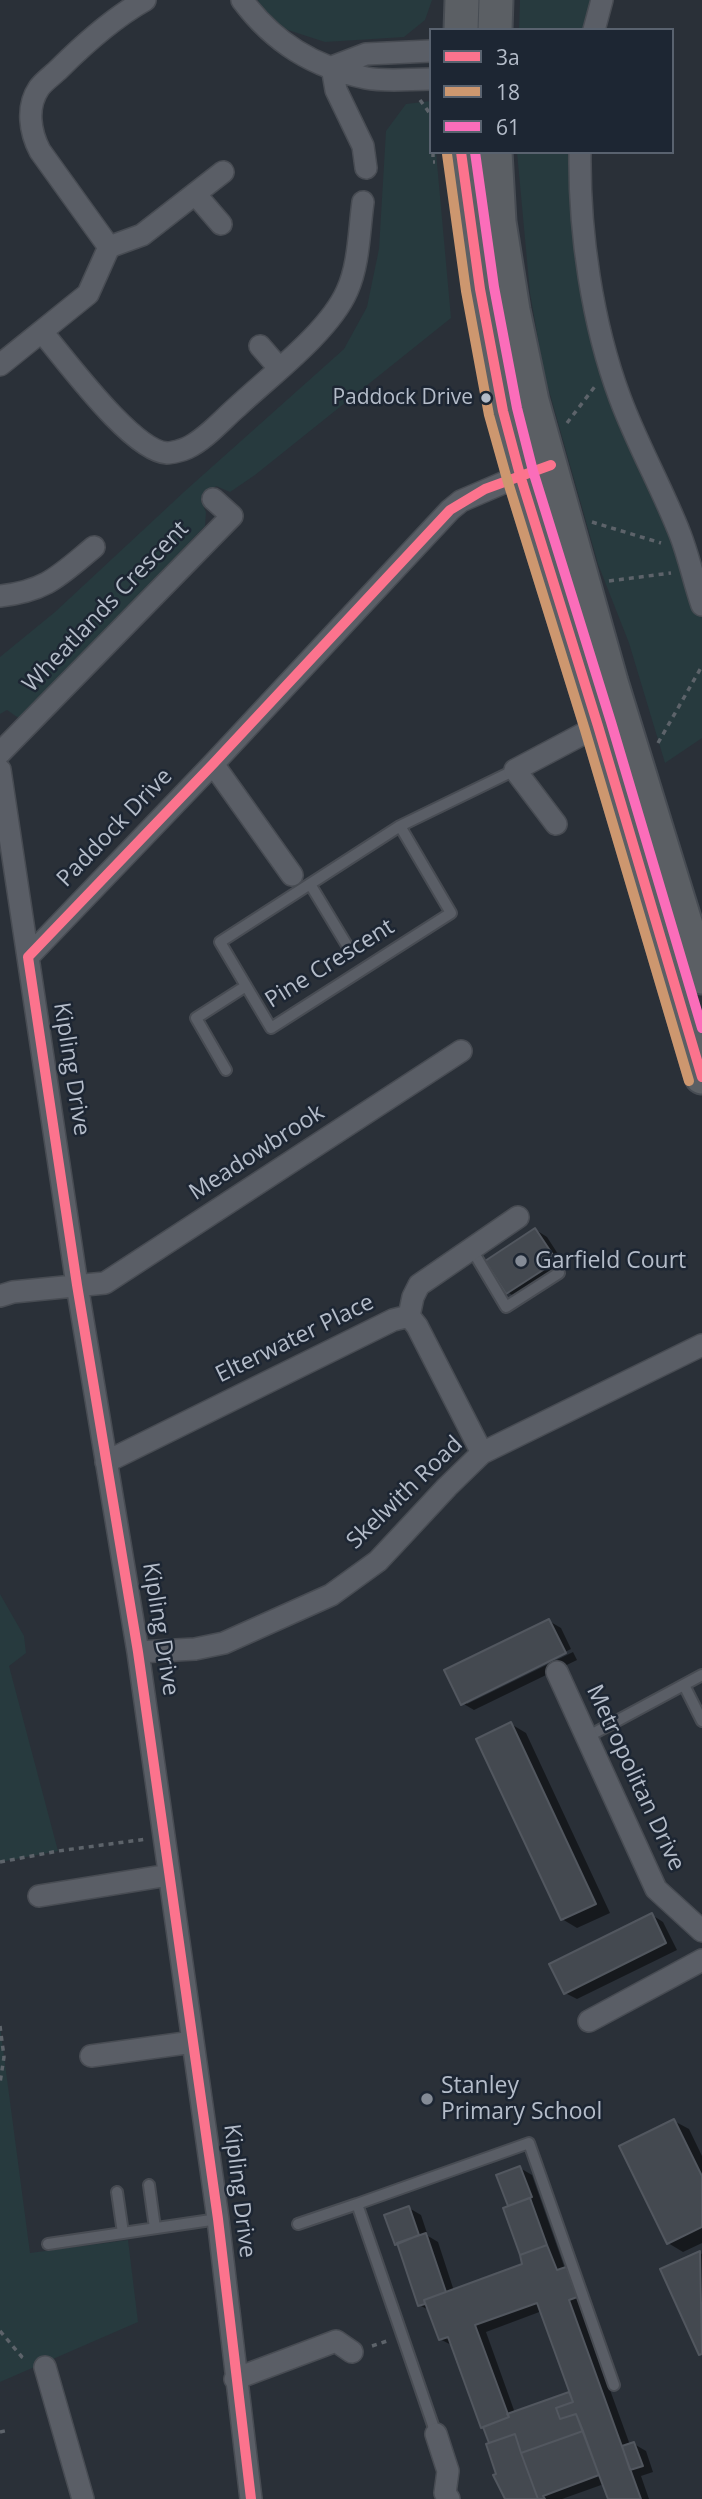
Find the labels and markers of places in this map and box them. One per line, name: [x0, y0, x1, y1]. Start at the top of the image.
place label: Paddock Drive: [332, 385, 473, 411]
marker: Paddock Drive: [479, 391, 493, 405]
place label: Garfield Court: [535, 1247, 686, 1275]
marker: Garfield Court: [513, 1253, 529, 1269]
place label: Stanley Primary School: [441, 2072, 602, 2126]
marker: Stanley Primary School: [419, 2091, 435, 2107]

